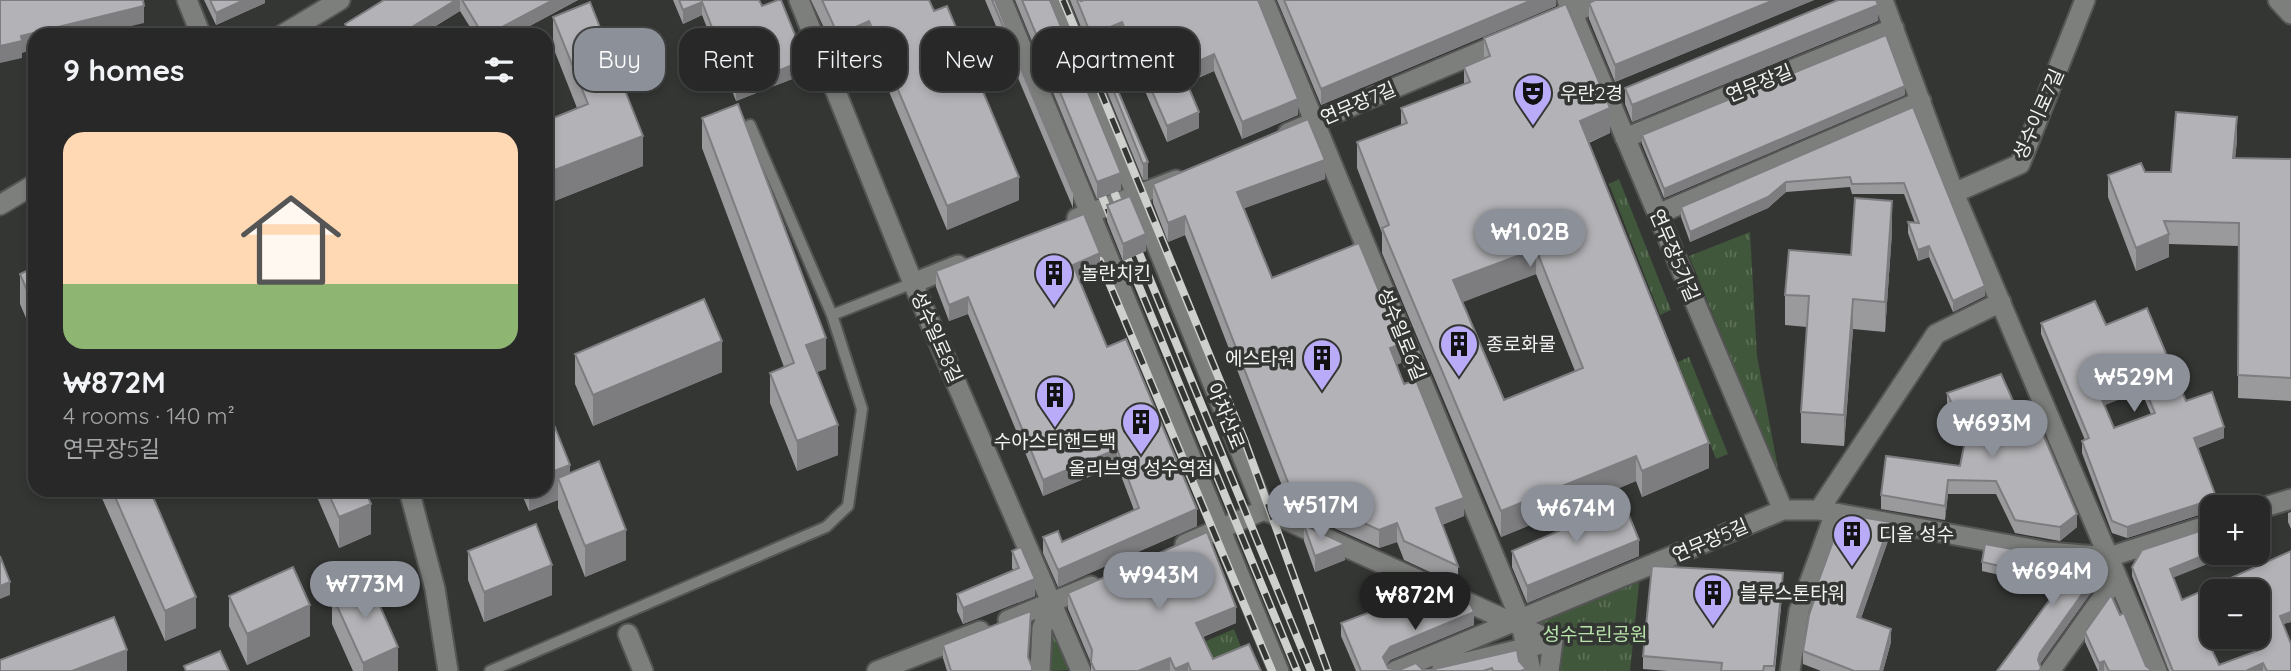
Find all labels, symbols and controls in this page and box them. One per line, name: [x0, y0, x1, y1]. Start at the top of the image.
chip: Buy: [574, 28, 665, 91]
chip: Rent: [679, 28, 778, 91]
chip: Filters: [792, 28, 907, 91]
chip: New: [921, 28, 1018, 91]
chip: Apartment: [1032, 28, 1199, 91]
text: 9 homes: [63, 51, 185, 89]
icon: filters: [480, 51, 518, 89]
street label: 연무장길: [1722, 59, 1796, 107]
street label: 성수이로7길: [2007, 65, 2069, 163]
theatre icon: 우란2경: [1512, 72, 1554, 127]
street label: 연무장7길: [1317, 76, 1399, 130]
place label: 우란2경: [1560, 81, 1623, 105]
icon: home: [228, 177, 354, 303]
street label: 연무장5가길: [1645, 205, 1705, 305]
pin: ₩1.02B: [1473, 210, 1587, 269]
text: ₩1.02B: [1491, 217, 1569, 246]
building icon: 놀란치킨: [1033, 252, 1075, 307]
place label: 놀란치킨: [1081, 261, 1151, 285]
street label: 성수일로6길: [1373, 284, 1431, 384]
street label: 성수일로8길: [906, 288, 968, 386]
building icon: 종로화물: [1438, 323, 1480, 378]
place label: 종로화물: [1486, 332, 1556, 356]
building icon: 에스타워: [1301, 337, 1343, 392]
place label: 에스타워: [1225, 346, 1295, 370]
pin: ₩529M: [2085, 354, 2183, 414]
text: ₩529M: [2094, 362, 2174, 391]
text: ₩872M: [63, 363, 166, 401]
building icon: 수아스티핸드백: [1034, 374, 1076, 429]
street label: 아차산로: [1202, 379, 1250, 453]
pin: ₩693M: [1943, 400, 2041, 460]
text: 4 rooms · 140 m²: [63, 401, 235, 430]
building icon: 올리브영 성수역점: [1120, 401, 1162, 456]
text: ₩693M: [1953, 408, 2031, 437]
place label: 수아스티핸드백: [994, 429, 1116, 453]
text: 연무장5길: [63, 434, 160, 463]
place label: 올리브영 성수역점: [1068, 456, 1214, 480]
pin: ₩517M: [1272, 482, 1370, 542]
pin: ₩674M: [1527, 486, 1625, 545]
text: ₩517M: [1283, 490, 1359, 519]
text: ₩674M: [1537, 493, 1615, 522]
map controls: [2200, 495, 2270, 649]
button: +: [2200, 495, 2270, 565]
street label: 연무장5길: [1668, 513, 1752, 567]
building icon: 디올 성수: [1831, 513, 1873, 568]
place label: 디올 성수: [1879, 522, 1954, 546]
pin: ₩694M: [2003, 548, 2101, 608]
pin: ₩943M: [1110, 552, 1208, 612]
text: ₩694M: [2012, 556, 2092, 585]
text: ₩943M: [1119, 560, 1199, 589]
pin: ₩773M: [316, 562, 414, 621]
text: ₩773M: [326, 569, 404, 598]
pin: ₩872M: [1366, 572, 1464, 632]
building icon: 블루스톤타워: [1692, 572, 1734, 627]
button: −: [2200, 579, 2270, 649]
text: ₩872M: [1376, 580, 1454, 609]
place label: 블루스톤타워: [1740, 581, 1845, 605]
park label: 성수근린공원: [1543, 622, 1647, 646]

